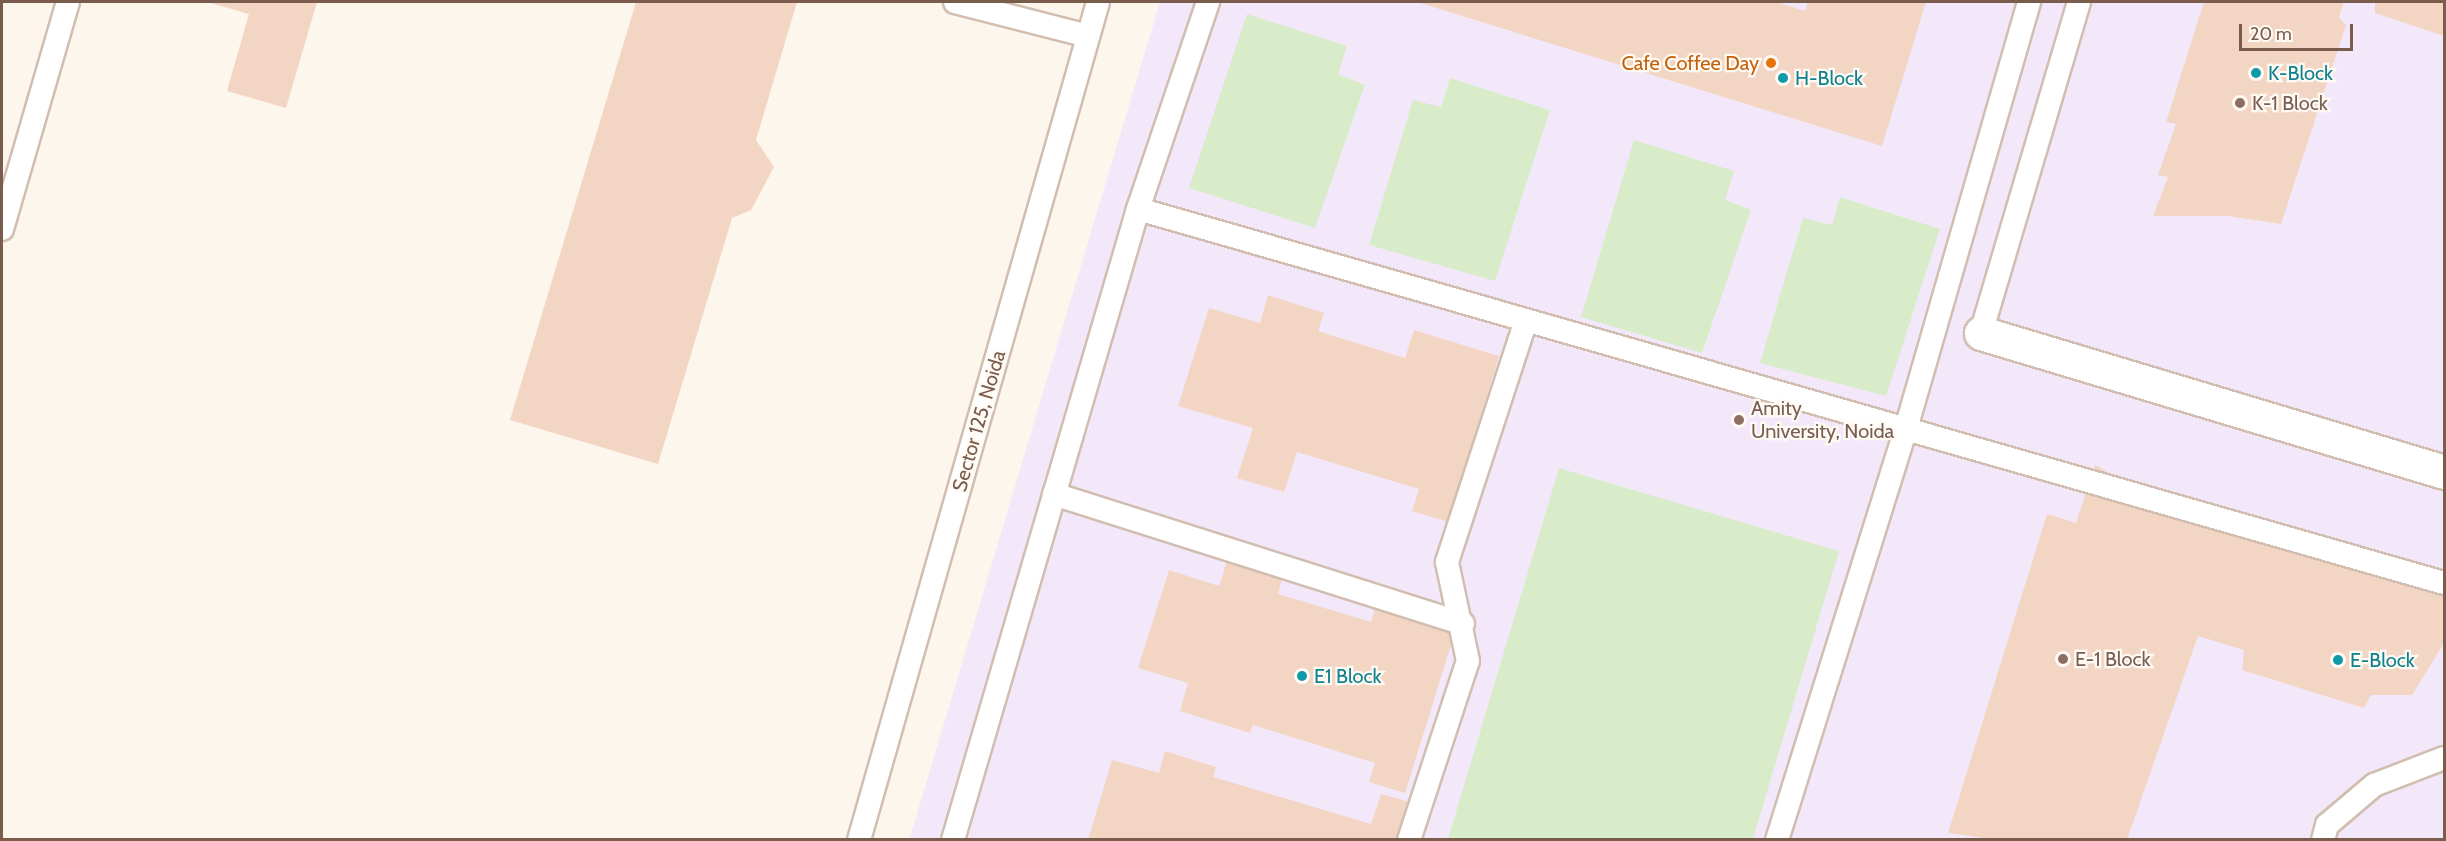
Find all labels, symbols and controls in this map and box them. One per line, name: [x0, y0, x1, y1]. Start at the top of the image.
scale bar: [2242, 12, 2356, 50]
text: 20 m: [2250, 23, 2292, 45]
place label: Cafe Coffee Day: [1621, 51, 1759, 75]
marker: Cafe Coffee Day: [1764, 56, 1778, 70]
place label: K-Block: [2268, 61, 2333, 85]
place label: H-Block: [1795, 66, 1863, 90]
marker: K-Block: [2249, 66, 2263, 80]
marker: H-Block: [1776, 71, 1790, 85]
place label: K-1 Block: [2252, 91, 2328, 115]
marker: K-1 Block: [2233, 96, 2247, 110]
street label: Sector 125, Noida: [947, 348, 1011, 494]
place label: Amity University, Noida: [1751, 396, 1894, 443]
marker: Amity University, Noida: [1732, 413, 1746, 427]
place label: E-1 Block: [2075, 647, 2151, 671]
place label: E-Block: [2350, 648, 2415, 672]
marker: E-1 Block: [2056, 652, 2070, 666]
marker: E-Block: [2331, 653, 2345, 667]
place label: E1 Block: [1314, 664, 1382, 688]
marker: E1 Block: [1295, 669, 1309, 683]

